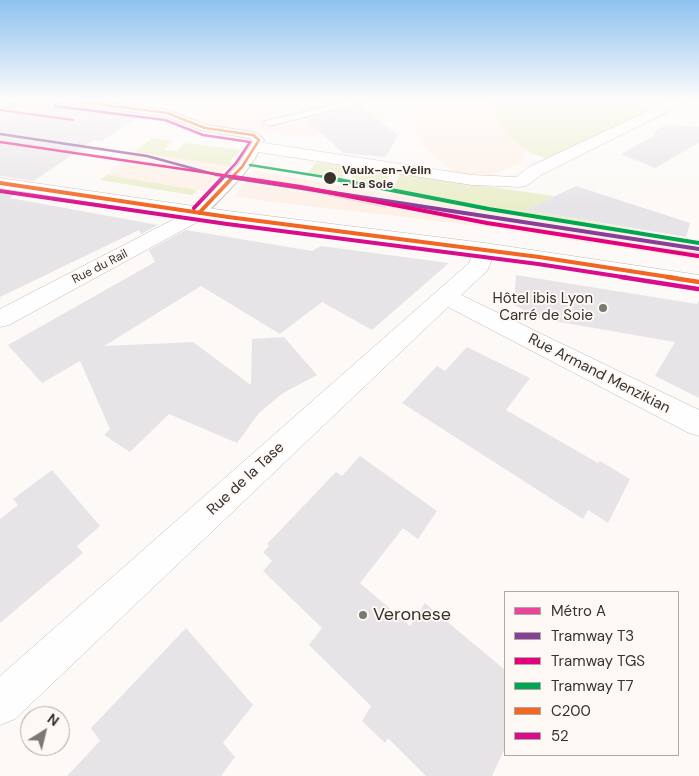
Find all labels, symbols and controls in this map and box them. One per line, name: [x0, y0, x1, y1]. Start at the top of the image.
place label: Vaulx-en-Velin - La Soie: [342, 164, 431, 192]
marker: Vaulx-en-Velin - La Soie: [322, 170, 338, 186]
street label: Rue du Rail: [70, 247, 130, 287]
place label: Hôtel ibis Lyon Carré de Soie: [492, 290, 593, 325]
marker: Hôtel ibis Lyon Carré de Soie: [597, 302, 609, 314]
street label: Rue Armand Menzikian: [525, 330, 673, 418]
street label: Rue de la Tase: [204, 439, 288, 519]
legend: [504, 591, 679, 756]
text: Métro A: [551, 601, 606, 621]
place label: Veronese: [373, 604, 451, 626]
marker: Veronese: [357, 609, 369, 621]
text: Tramway T3: [551, 626, 634, 646]
text: Tramway TGS: [551, 651, 645, 671]
text: Tramway T7: [551, 676, 634, 696]
text: C200: [551, 701, 591, 721]
north arrow: [20, 706, 70, 756]
text: N: [44, 709, 63, 730]
text: 52: [551, 726, 569, 746]

